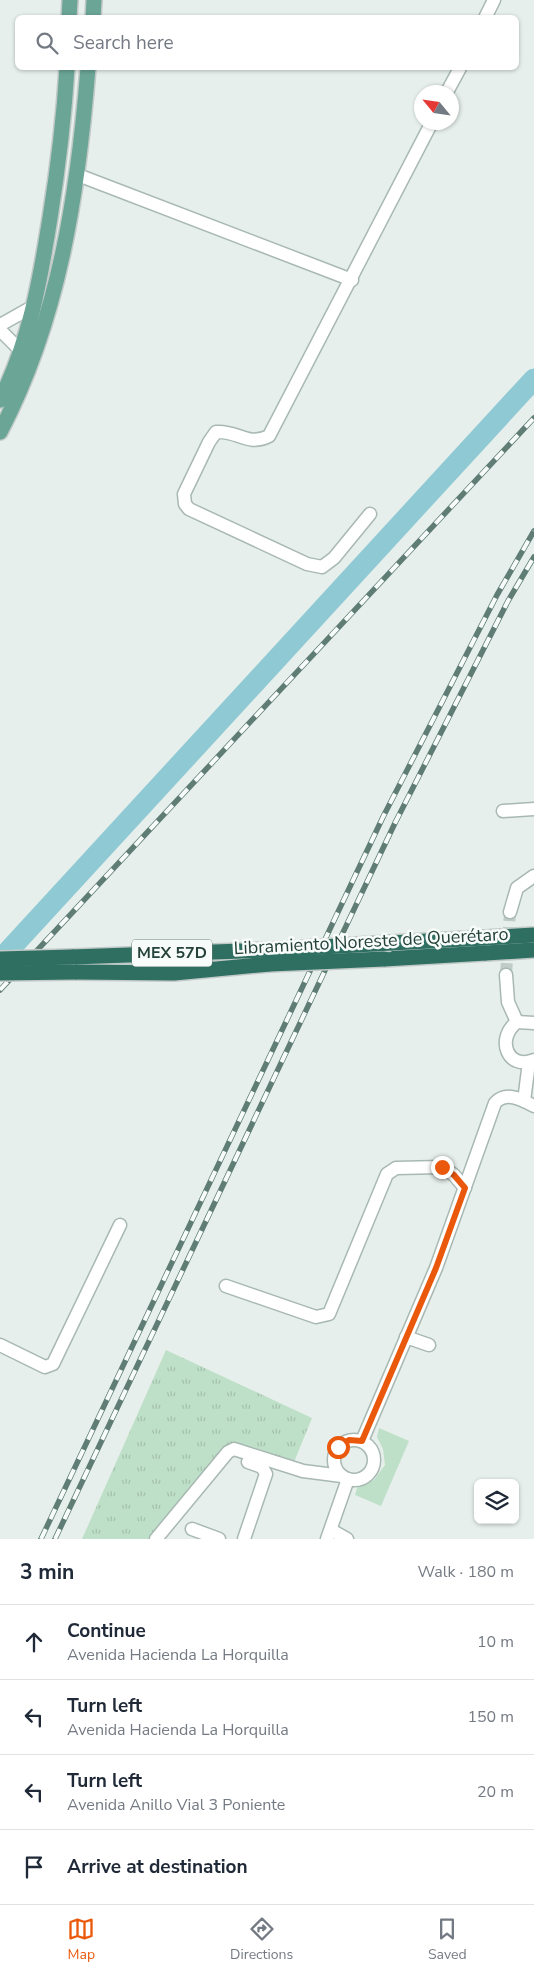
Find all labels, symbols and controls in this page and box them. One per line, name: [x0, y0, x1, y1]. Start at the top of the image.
search box: [15, 15, 519, 70]
icon: search: [33, 29, 61, 57]
text: Search here: [73, 30, 174, 56]
north arrow: [414, 85, 459, 130]
street label: Libramiento Noreste de Querétaro: [233, 922, 509, 960]
road number: MEX 57D: [132, 940, 212, 966]
route end: [431, 1156, 454, 1179]
route start: [327, 1436, 350, 1459]
map controls: [474, 1479, 519, 1524]
button: layers: [474, 1479, 519, 1524]
text: 3 min: [20, 1558, 74, 1586]
text: Walk · 180 m: [418, 1561, 514, 1583]
text: Continue: [67, 1618, 146, 1644]
icon: ahead: [20, 1628, 48, 1656]
text: 10 m: [477, 1631, 514, 1653]
text: Avenida Hacienda La Horquilla: [67, 1644, 289, 1666]
text: Turn left: [67, 1693, 142, 1719]
icon: left: [20, 1703, 48, 1731]
text: 150 m: [467, 1706, 514, 1728]
text: Avenida Hacienda La Horquilla: [67, 1719, 289, 1741]
text: Turn left: [67, 1768, 142, 1794]
icon: left: [20, 1778, 48, 1806]
text: 20 m: [477, 1781, 514, 1803]
text: Avenida Anillo Vial 3 Poniente: [67, 1794, 285, 1816]
icon: arrive: [20, 1853, 48, 1881]
text: Arrive at destination: [67, 1854, 248, 1880]
tab: Map: [67, 1915, 95, 1964]
tab: Directions: [230, 1915, 293, 1964]
tab: Saved: [428, 1915, 467, 1964]

